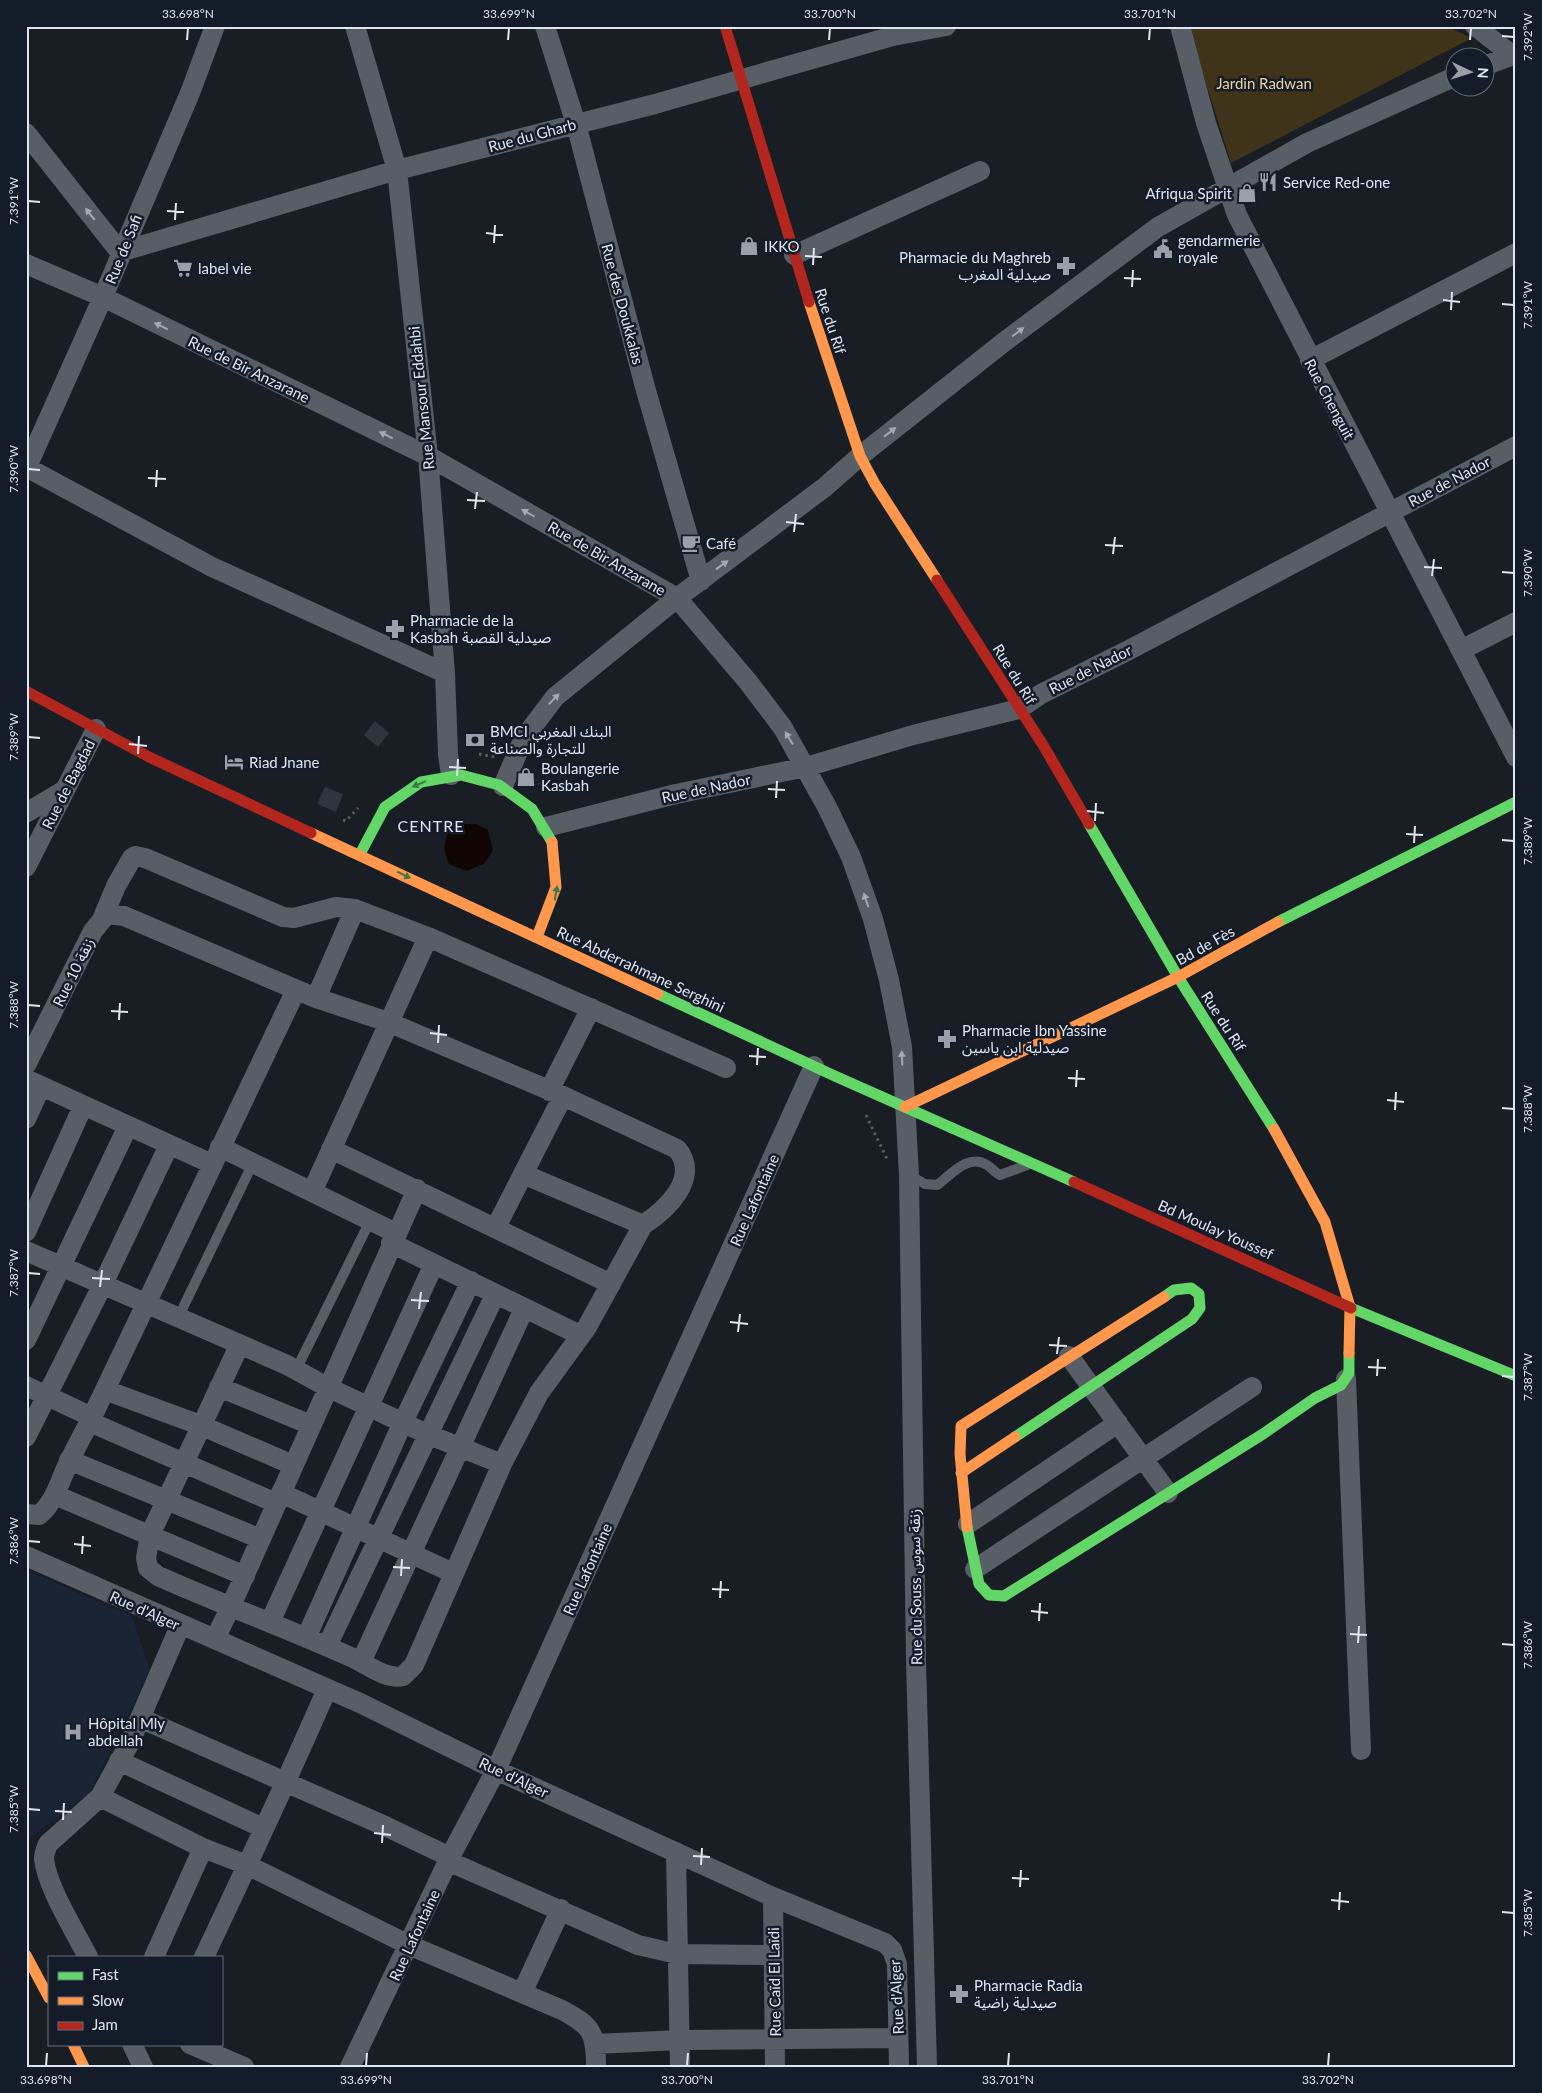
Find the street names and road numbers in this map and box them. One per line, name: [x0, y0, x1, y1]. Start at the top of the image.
street label: Rue du Gharb: [486, 115, 578, 155]
street label: Rue de Safi: [101, 212, 145, 286]
street label: Rue des Doukkalas: [598, 242, 648, 366]
street label: Rue du Rif: [812, 286, 850, 357]
street label: Rue Mansour Eddahbi: [405, 325, 437, 471]
street label: Rue de Bir Anzarane: [185, 332, 313, 406]
street label: Rue Chenguit: [1301, 355, 1359, 443]
street label: Rue de Nador: [1405, 452, 1494, 510]
street label: Rue de Bir Anzarane: [545, 517, 669, 599]
street label: Rue du Rif: [989, 640, 1041, 708]
street label: Rue de Nador: [1046, 640, 1135, 698]
street label: Rue de Bagdad: [38, 736, 98, 832]
street label: Rue de Nador: [660, 770, 753, 806]
street label: Rue Abderrahmane Serghini: [554, 922, 728, 1016]
street label: Bd de Fès: [1173, 922, 1237, 968]
street label: Rue 10 زنقة: [49, 935, 98, 1010]
street label: Rue du Rif: [1198, 988, 1250, 1055]
street label: Rue Lafontaine: [726, 1151, 782, 1249]
street label: Bd Moulay Youssef: [1155, 1195, 1277, 1263]
street label: Rue du Souss زنقة سوس: [905, 1509, 926, 1665]
street label: Rue Lafontaine: [559, 1520, 615, 1618]
street label: Rue d'Alger: [107, 1587, 183, 1634]
street label: Rue d'Alger: [476, 1753, 552, 1801]
street label: Rue Lafontaine: [385, 1886, 443, 1984]
street label: Rue Caïd El Laïdi: [764, 1927, 784, 2037]
street label: Rue d'Alger: [885, 1959, 907, 2035]

